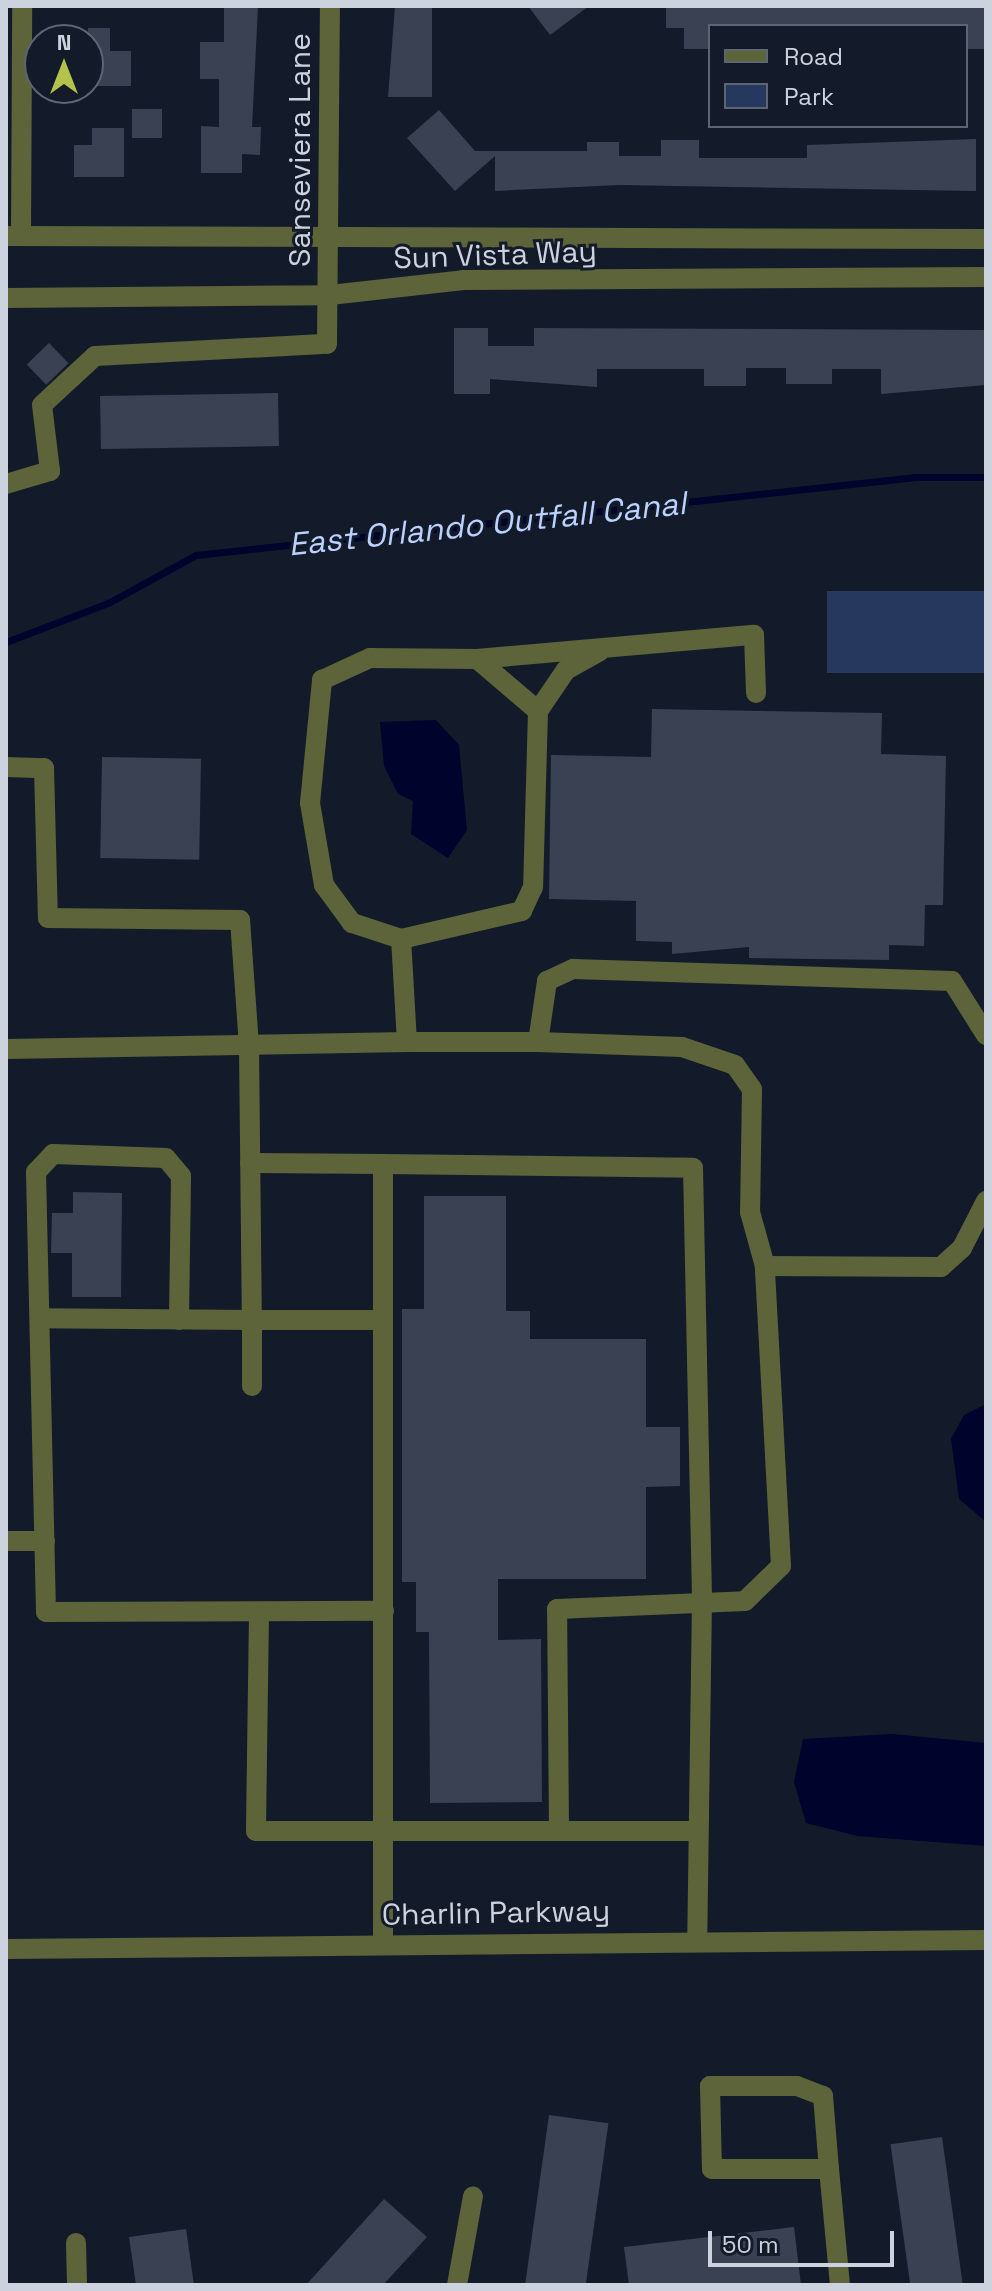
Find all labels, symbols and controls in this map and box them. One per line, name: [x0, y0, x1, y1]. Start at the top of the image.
north arrow: [24, 24, 104, 104]
legend: [708, 24, 968, 128]
text: N: [57, 28, 71, 56]
street label: Sanseviera Lane: [282, 33, 318, 267]
text: Road: [784, 41, 843, 72]
text: Park: [784, 81, 834, 112]
street label: Sun Vista Way: [392, 233, 598, 277]
water label: East Orlando Outfall Canal: [286, 484, 688, 564]
street label: Charlin Parkway: [382, 1893, 610, 1933]
scale bar: [712, 2215, 898, 2265]
text: 50 m: [722, 2229, 779, 2260]

